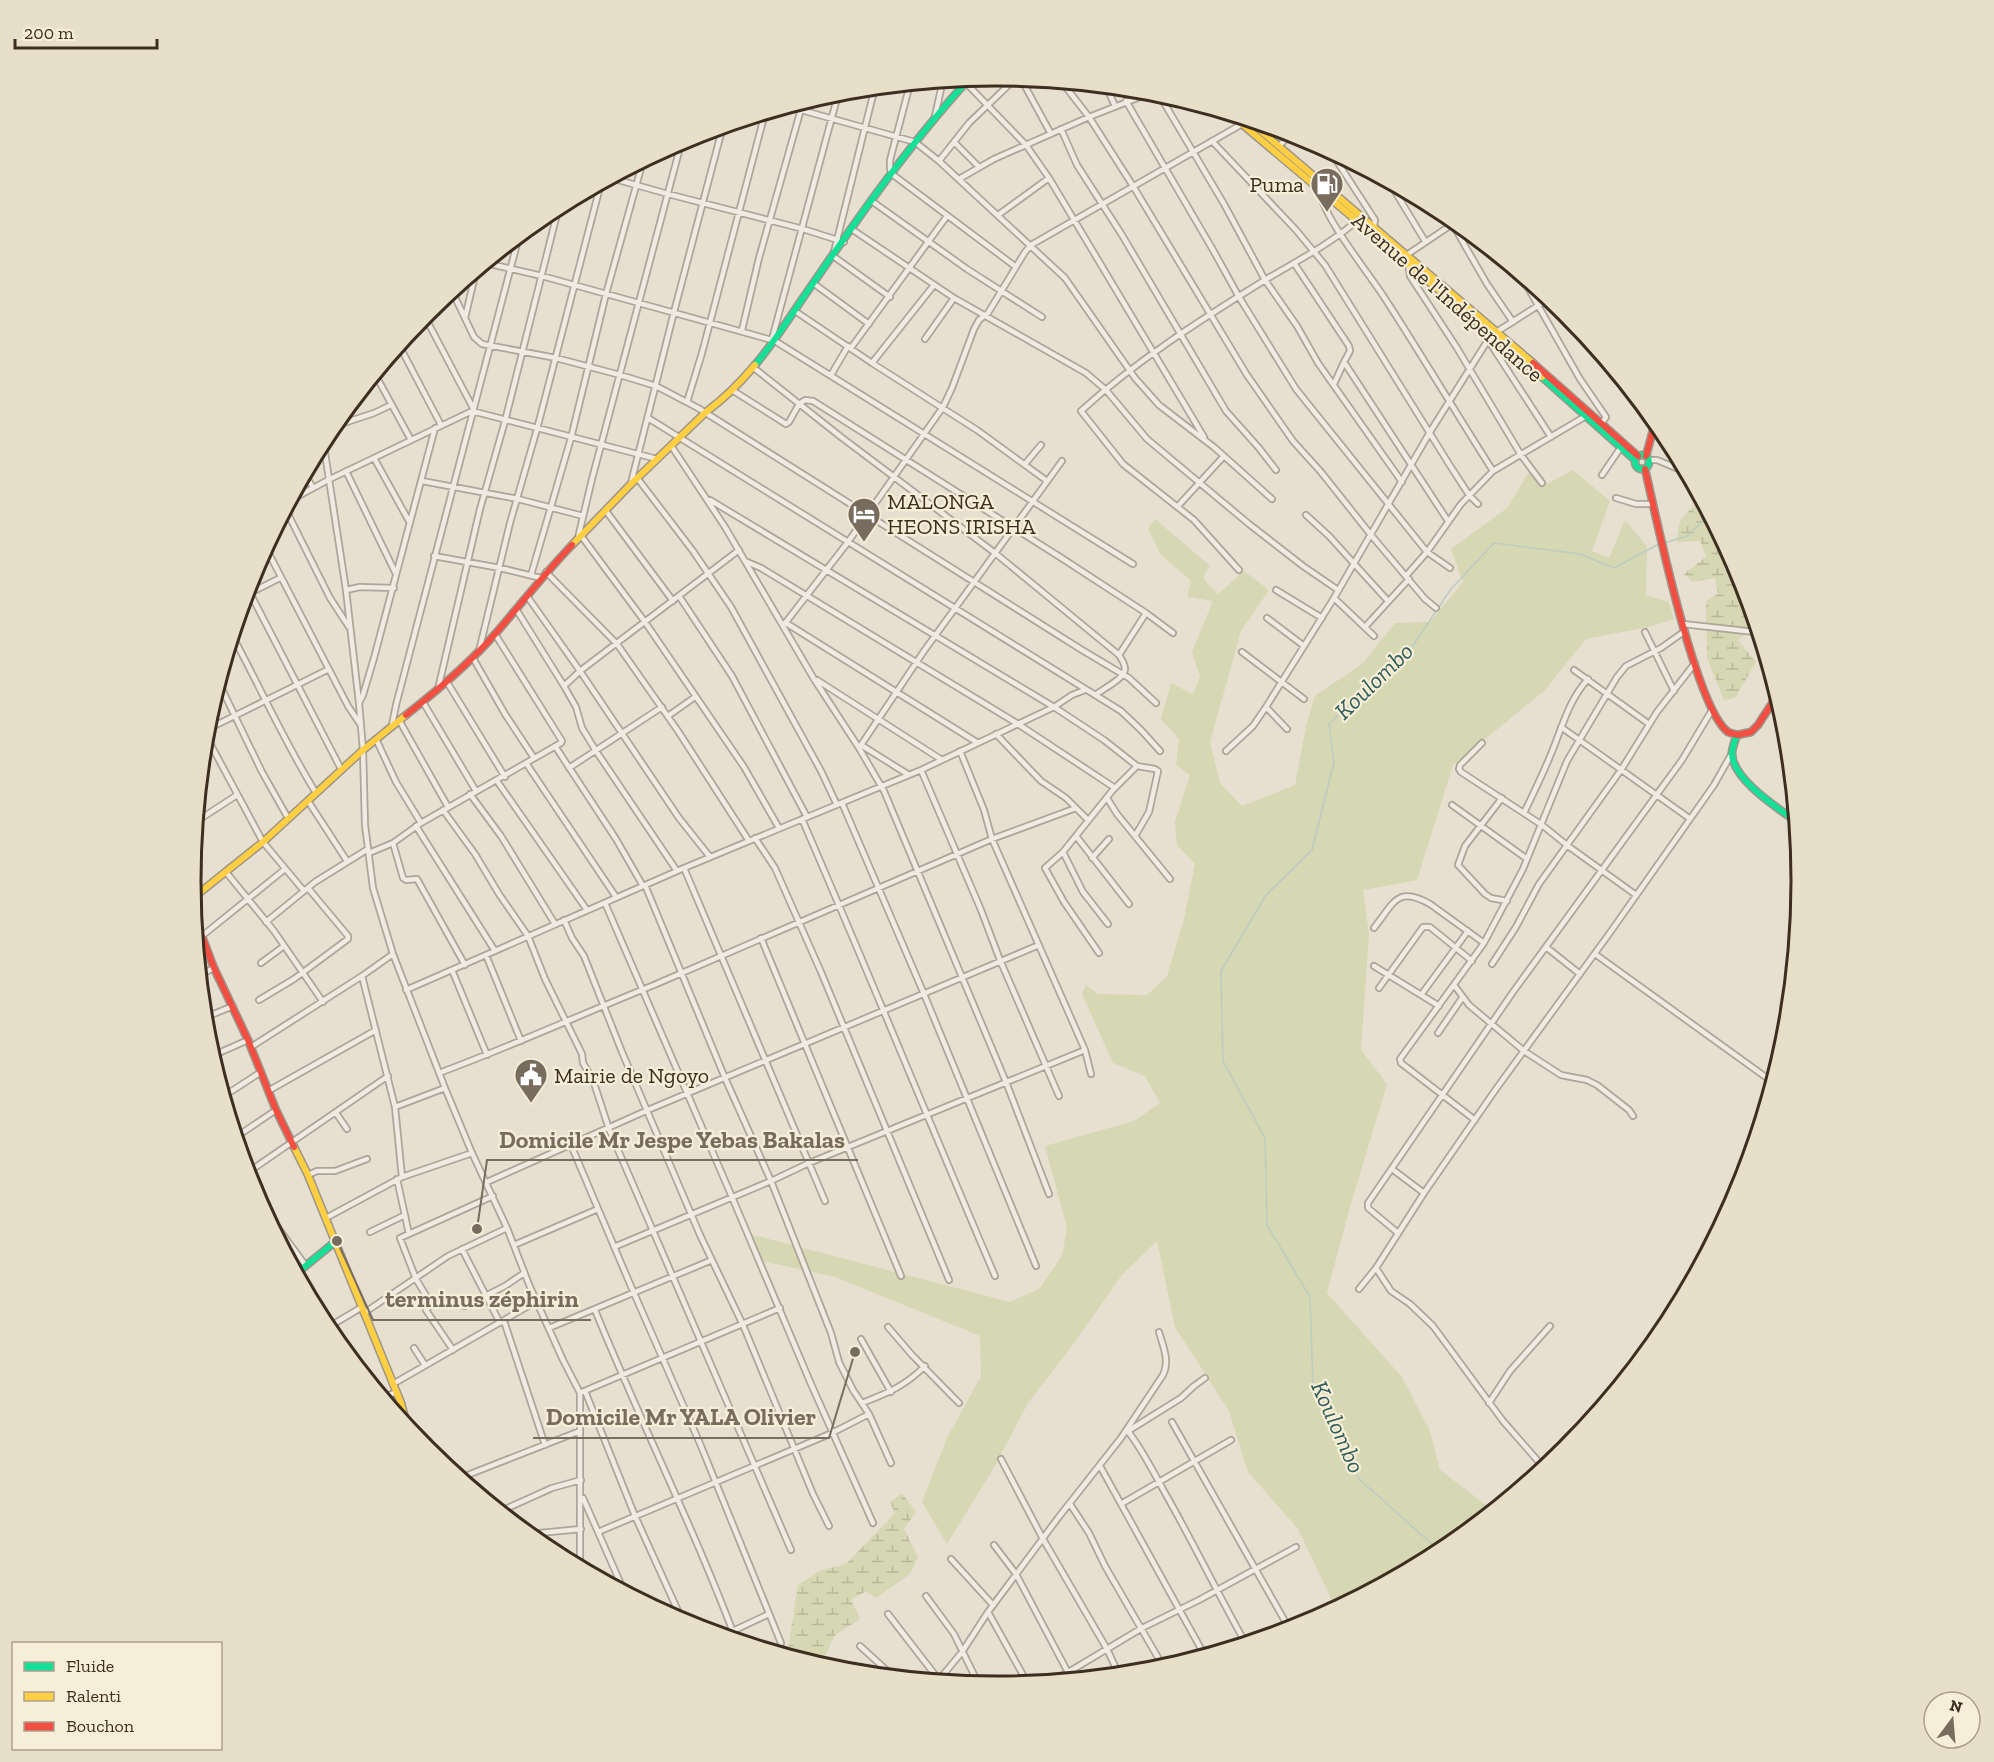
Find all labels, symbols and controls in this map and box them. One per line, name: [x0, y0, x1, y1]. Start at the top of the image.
scale bar: [15, 12, 158, 50]
text: 200 m: [24, 22, 74, 44]
fuel station icon: Puma: [1309, 166, 1345, 213]
place label: Puma: [1249, 171, 1304, 198]
street label: Avenue de l'Indépendance: [1346, 207, 1549, 388]
place label: MALONGA HEONS IRISHA: [887, 488, 1036, 540]
hotel icon: MALONGA HEONS IRISHA: [846, 496, 882, 543]
water label: Koulombo: [1328, 636, 1419, 725]
public building icon: Mairie de Ngoyo: [513, 1057, 549, 1104]
place label: Mairie de Ngoyo: [554, 1062, 709, 1089]
callout: Domicile Mr Jespe Yebas Bakalas: [487, 1118, 858, 1160]
text: Domicile Mr Jespe Yebas Bakalas: [499, 1125, 845, 1154]
callout: terminus zéphirin: [373, 1278, 591, 1320]
text: terminus zéphirin: [385, 1284, 579, 1313]
water label: Koulombo: [1305, 1376, 1372, 1478]
callout: Domicile Mr YALA Olivier: [533, 1396, 829, 1438]
text: Domicile Mr YALA Olivier: [546, 1402, 817, 1431]
legend: [12, 1642, 222, 1750]
text: Fluide: [66, 1655, 114, 1677]
text: Ralenti: [66, 1685, 121, 1707]
north arrow: [1922, 1690, 1982, 1750]
text: N: [1948, 1695, 1964, 1717]
text: Bouchon: [66, 1715, 135, 1737]

